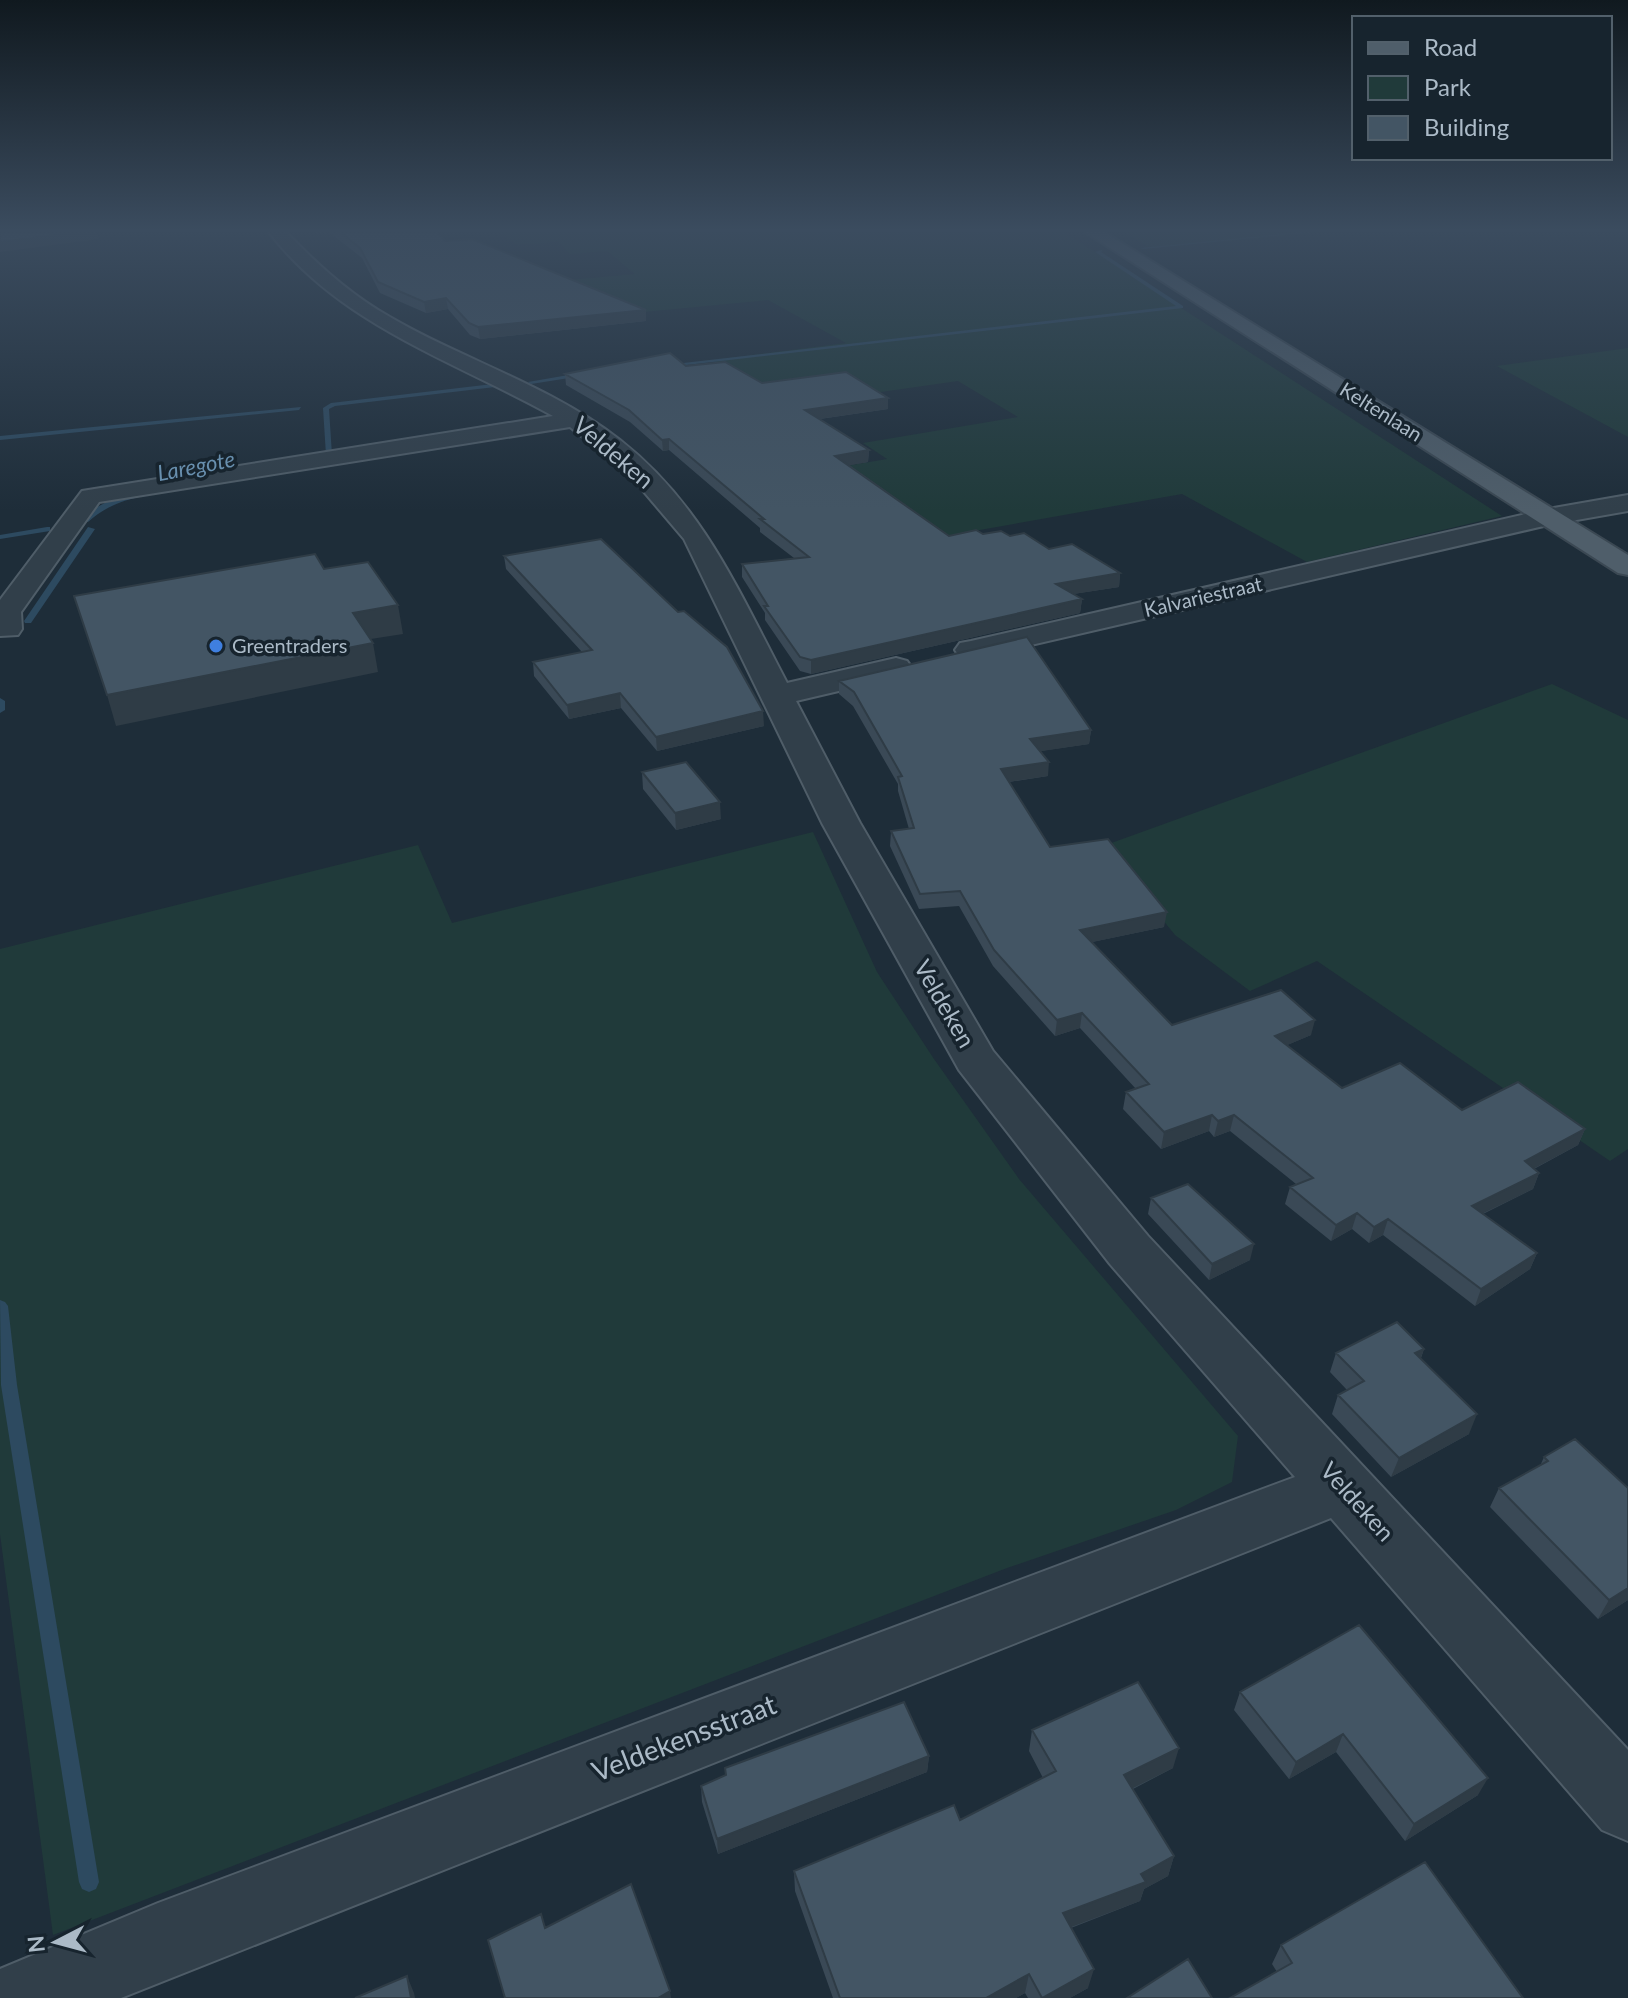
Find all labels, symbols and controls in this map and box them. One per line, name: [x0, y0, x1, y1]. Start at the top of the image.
legend: [1352, 16, 1612, 160]
text: Road: [1424, 32, 1477, 61]
text: Park: [1424, 72, 1472, 101]
text: Building: [1424, 112, 1509, 141]
street label: Keltenlaan: [1336, 376, 1427, 446]
street label: Veldeken: [568, 410, 660, 494]
water label: Laregote: [155, 445, 237, 486]
street label: Kalvariestraat: [1141, 571, 1264, 621]
place label: Greentraders: [232, 633, 347, 657]
marker: Greentraders: [207, 637, 225, 655]
street label: Veldeken: [909, 954, 982, 1052]
street label: Veldeken: [1315, 1455, 1401, 1547]
street label: Veldekensstraat: [587, 1686, 781, 1788]
north arrow: [16, 1902, 96, 1982]
text: N: [21, 1934, 50, 1954]

